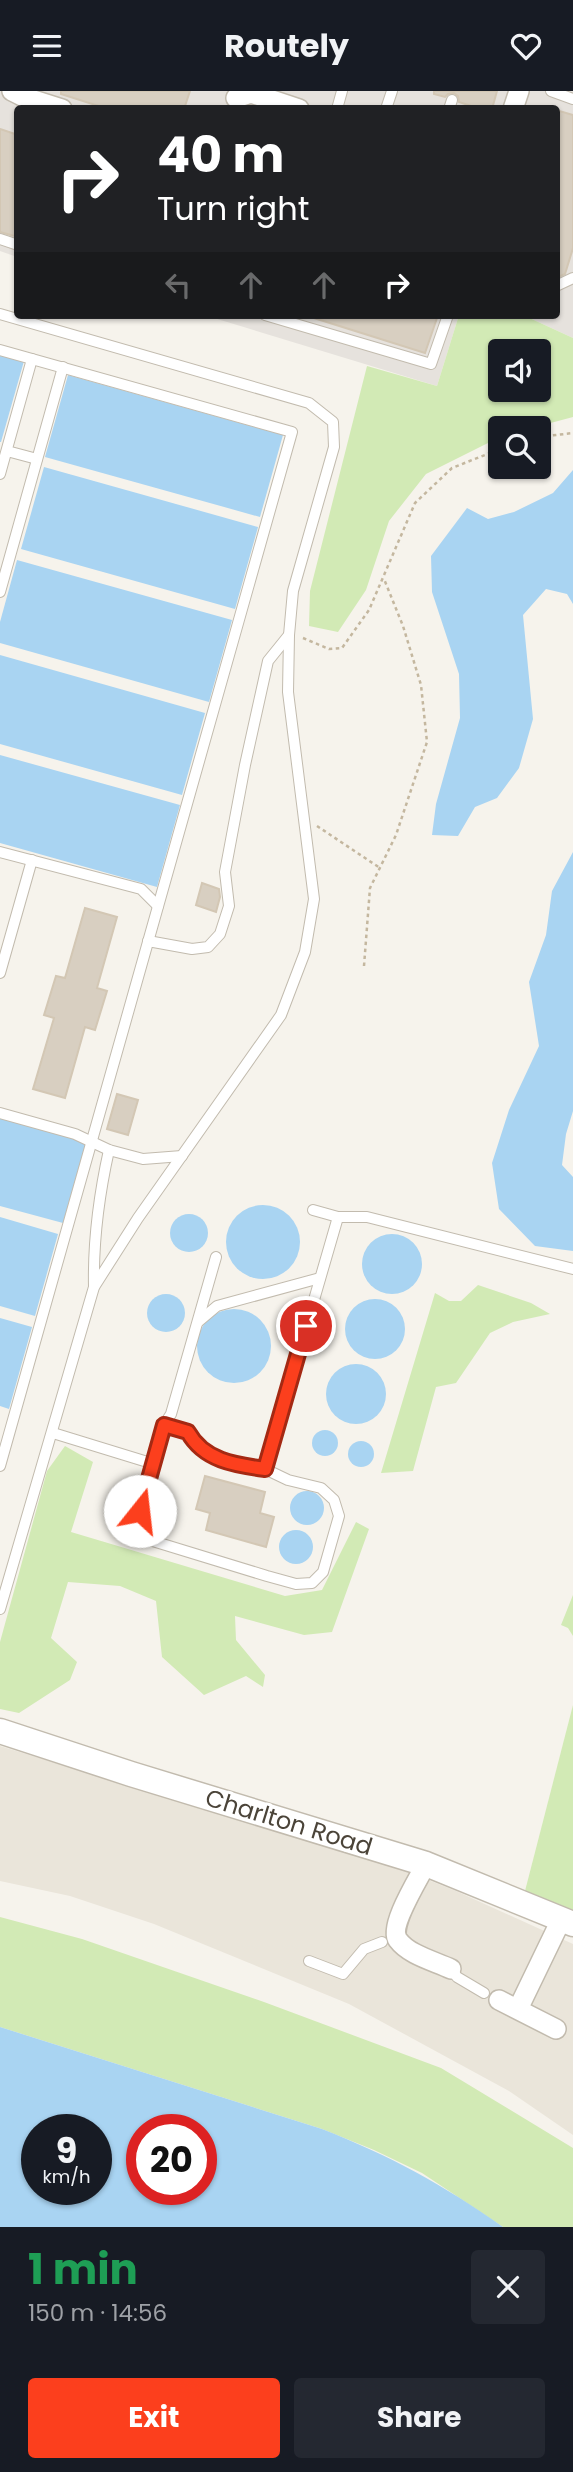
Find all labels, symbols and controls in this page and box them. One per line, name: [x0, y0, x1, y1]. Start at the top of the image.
text: Routely: [224, 23, 349, 68]
icon: menu: [28, 27, 66, 65]
icon: heart: [507, 27, 545, 65]
text: 40 m: [157, 121, 284, 189]
icon: right: [42, 133, 133, 224]
text: Turn right: [157, 186, 309, 231]
icon: left: [159, 266, 197, 304]
icon: ahead: [232, 266, 270, 304]
icon: ahead: [305, 266, 343, 304]
icon: right: [378, 266, 416, 304]
map controls: [488, 339, 551, 479]
button: sound: [488, 339, 551, 402]
button: search: [488, 416, 551, 479]
pin: [276, 1296, 336, 1356]
icon: arrive: [287, 1307, 325, 1345]
position arrow: [103, 1474, 177, 1548]
street label: Charlton Road: [201, 1781, 377, 1863]
speed limit sign: 20: [126, 2114, 217, 2205]
text: 9: [56, 2126, 77, 2175]
text: km/h: [43, 2164, 90, 2189]
text: 1 min: [28, 2240, 138, 2299]
button: close: [471, 2250, 545, 2324]
text: 150 m · 14:56: [28, 2297, 167, 2329]
button: Exit: [28, 2378, 280, 2458]
button: Share: [294, 2378, 545, 2458]

